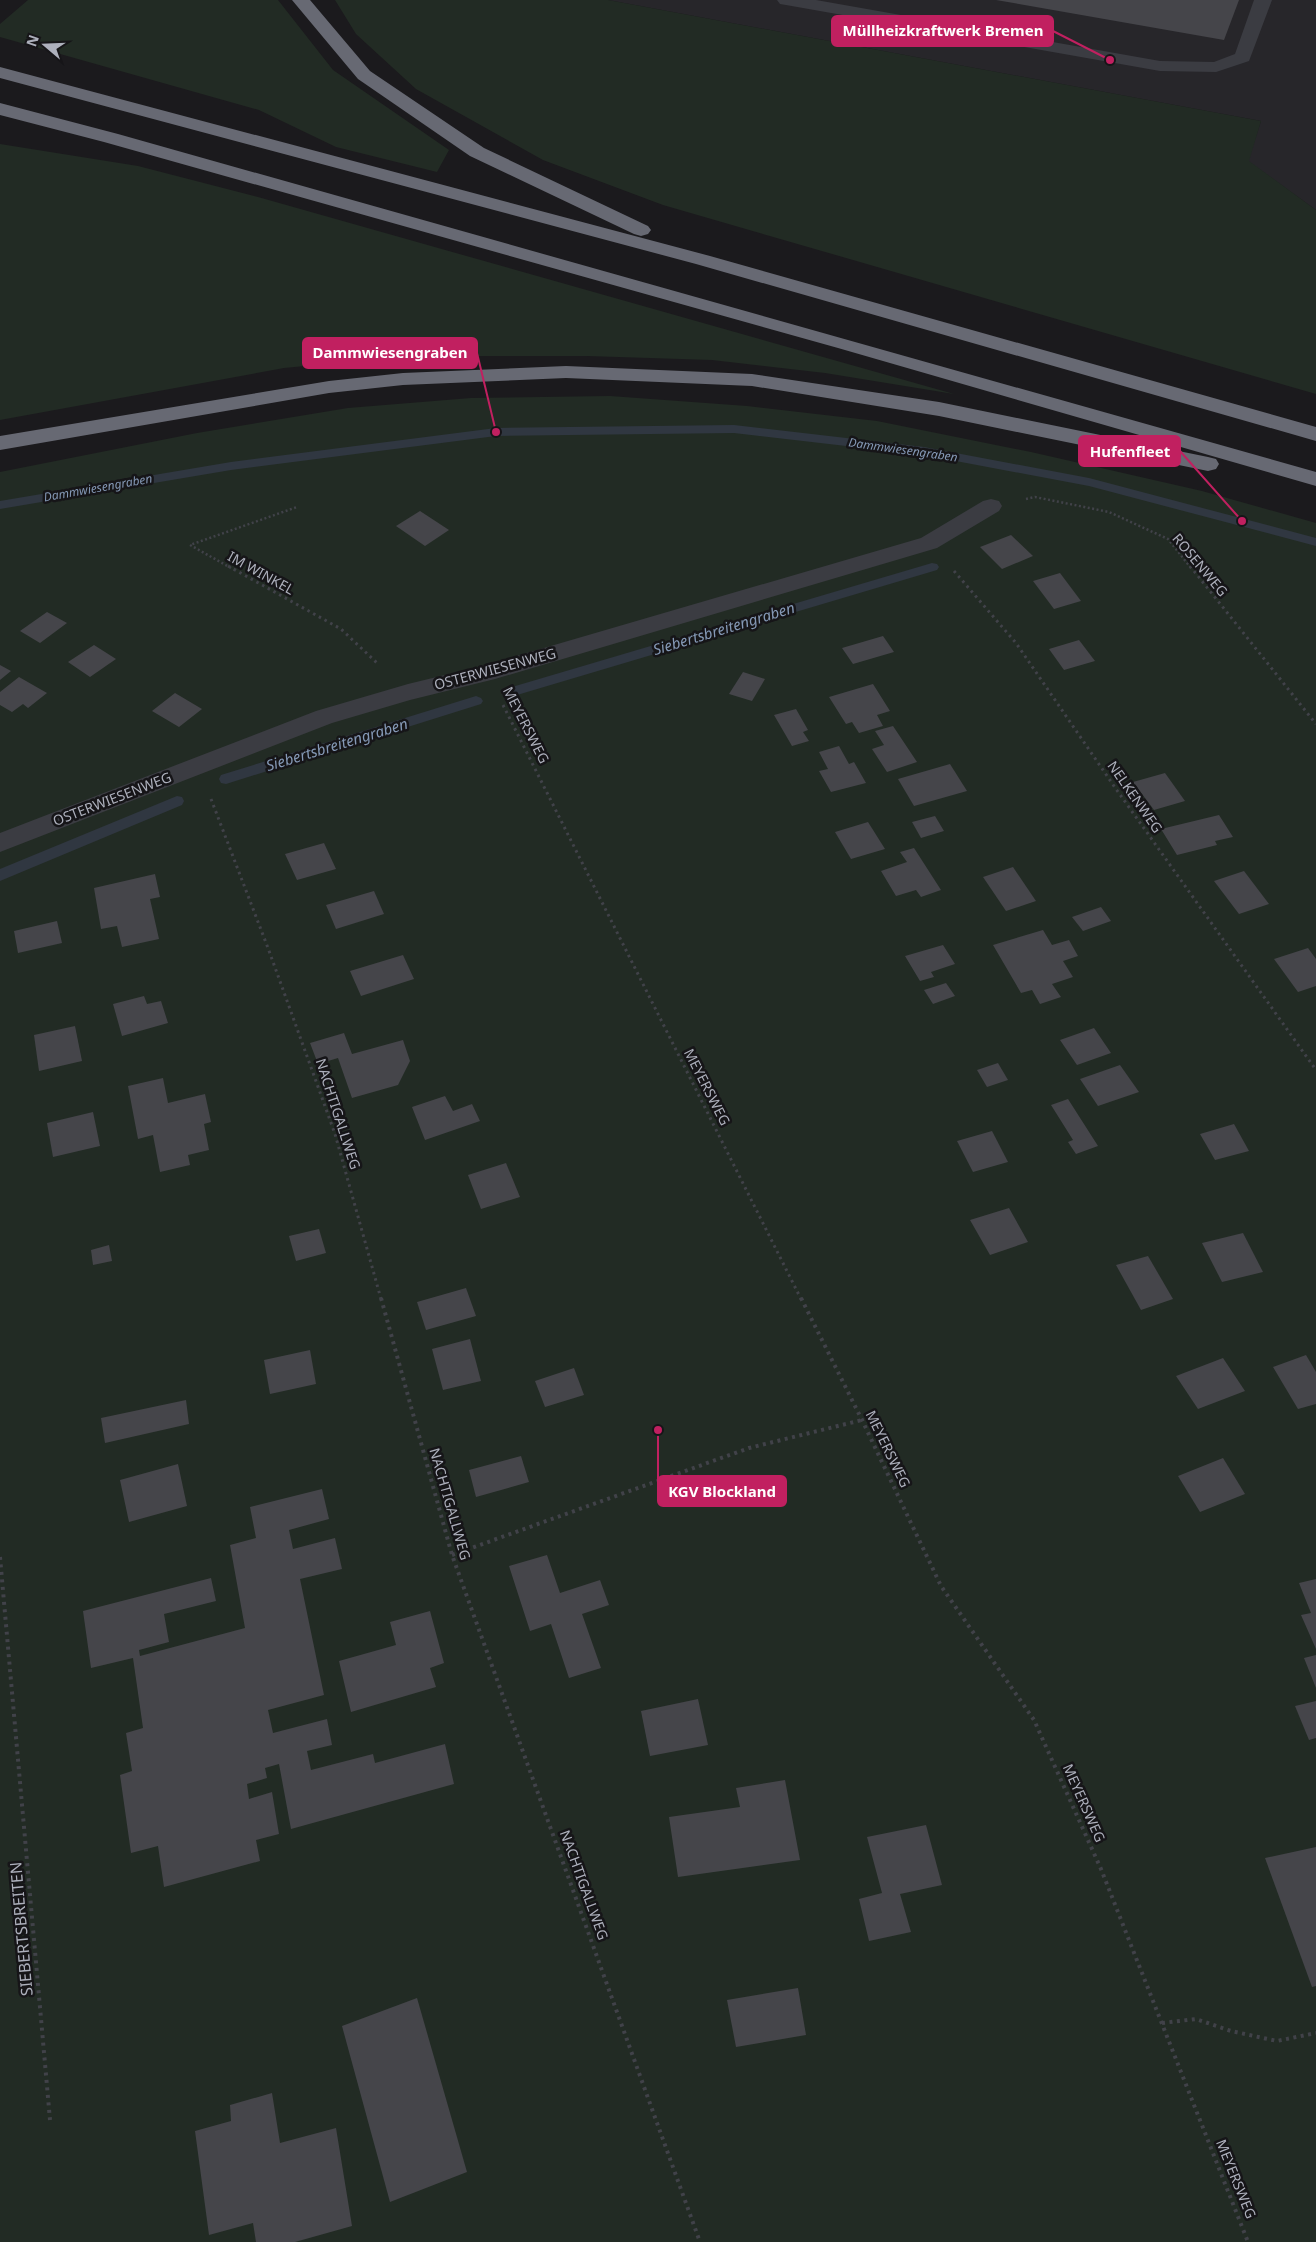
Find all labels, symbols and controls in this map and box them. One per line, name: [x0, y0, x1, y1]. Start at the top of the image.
callout: Müllheizkraftwerk Bremen: [832, 16, 1053, 46]
north arrow: [20, 20, 70, 70]
text: Müllheizkraftwerk Bremen: [843, 20, 1043, 40]
text: N: [21, 32, 43, 49]
callout: Dammwiesengraben: [303, 338, 477, 368]
text: Dammwiesengraben: [313, 342, 467, 362]
water label: Dammwiesengraben: [847, 433, 959, 466]
callout: Hufenfleet: [1079, 436, 1180, 466]
text: Hufenfleet: [1090, 441, 1171, 461]
water label: Dammwiesengraben: [42, 470, 154, 505]
street label: ROSENWEG: [1168, 529, 1232, 600]
street label: IM WINKEL: [225, 546, 298, 599]
water label: Siebertsbreitengraben: [650, 597, 797, 659]
street label: OSTERWIESENWEG: [432, 643, 558, 694]
street label: MEYERSWEG: [499, 683, 554, 766]
water label: Siebertsbreitengraben: [263, 713, 410, 775]
street label: NELKENWEG: [1104, 757, 1167, 837]
street label: OSTERWIESENWEG: [50, 767, 174, 830]
street label: MEYERSWEG: [680, 1045, 735, 1128]
street label: NACHTIGALLWEG: [312, 1056, 365, 1172]
street label: MEYERSWEG: [862, 1407, 915, 1491]
street label: NACHTIGALLWEG: [425, 1446, 476, 1562]
callout: KGV Blockland: [658, 1476, 786, 1506]
text: KGV Blockland: [668, 1481, 776, 1501]
street label: MEYERSWEG: [1059, 1761, 1110, 1845]
street label: NACHTIGALLWEG: [556, 1827, 613, 1942]
street label: SIEBERTSBREITEN: [4, 1861, 38, 1997]
street label: MEYERSWEG: [1212, 2137, 1261, 2221]

